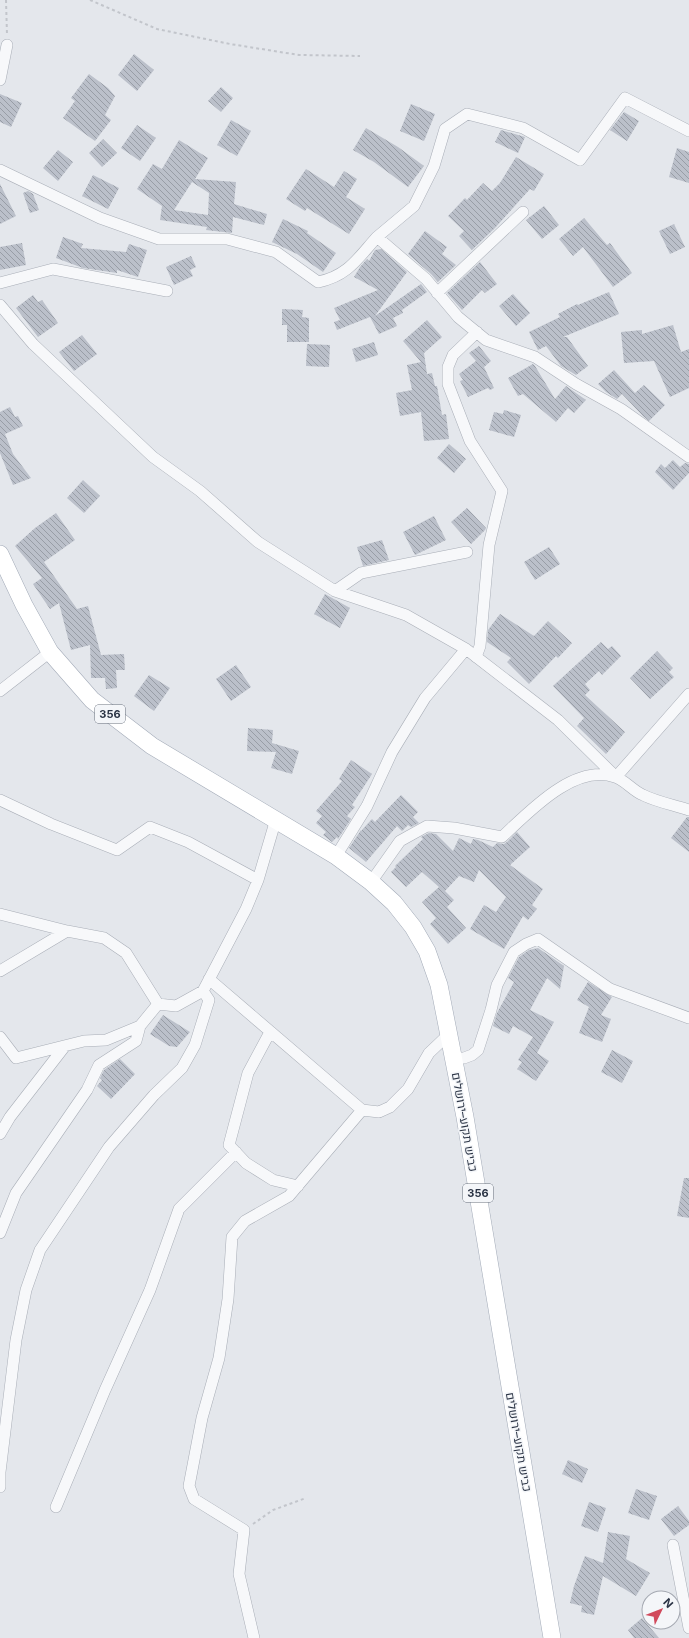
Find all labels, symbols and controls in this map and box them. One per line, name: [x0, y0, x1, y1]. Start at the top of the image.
road number: 356: [95, 705, 125, 723]
street label: כביש תקוע–ירושלים: [449, 1071, 481, 1173]
road number: 356: [463, 1184, 493, 1202]
street label: כביש תקוע–ירושלים: [503, 1391, 535, 1493]
north arrow: [641, 1590, 681, 1630]
text: N: [660, 1595, 676, 1611]

